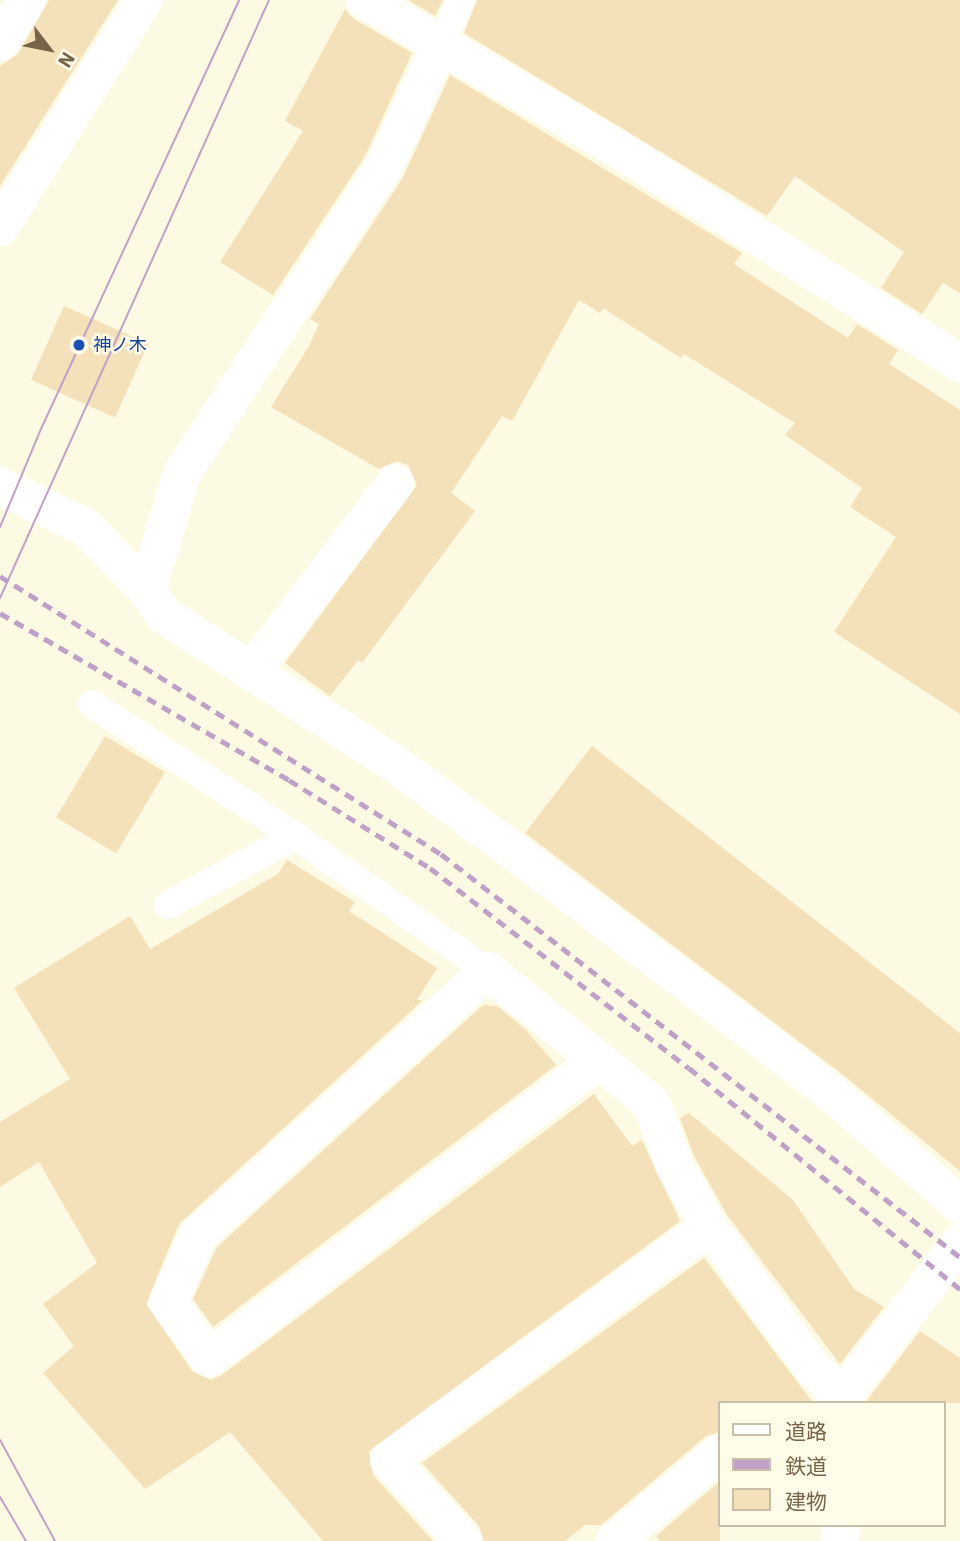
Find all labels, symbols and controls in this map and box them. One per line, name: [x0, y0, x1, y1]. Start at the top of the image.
north arrow: [14, 14, 84, 84]
text: N: [53, 48, 81, 72]
place label: 神ノ木: [93, 334, 147, 356]
marker: 神ノ木: [71, 337, 87, 353]
legend: [718, 1401, 946, 1527]
text: 道路: [785, 1417, 827, 1445]
text: 鉄道: [785, 1452, 827, 1480]
text: 建物: [785, 1487, 827, 1515]

